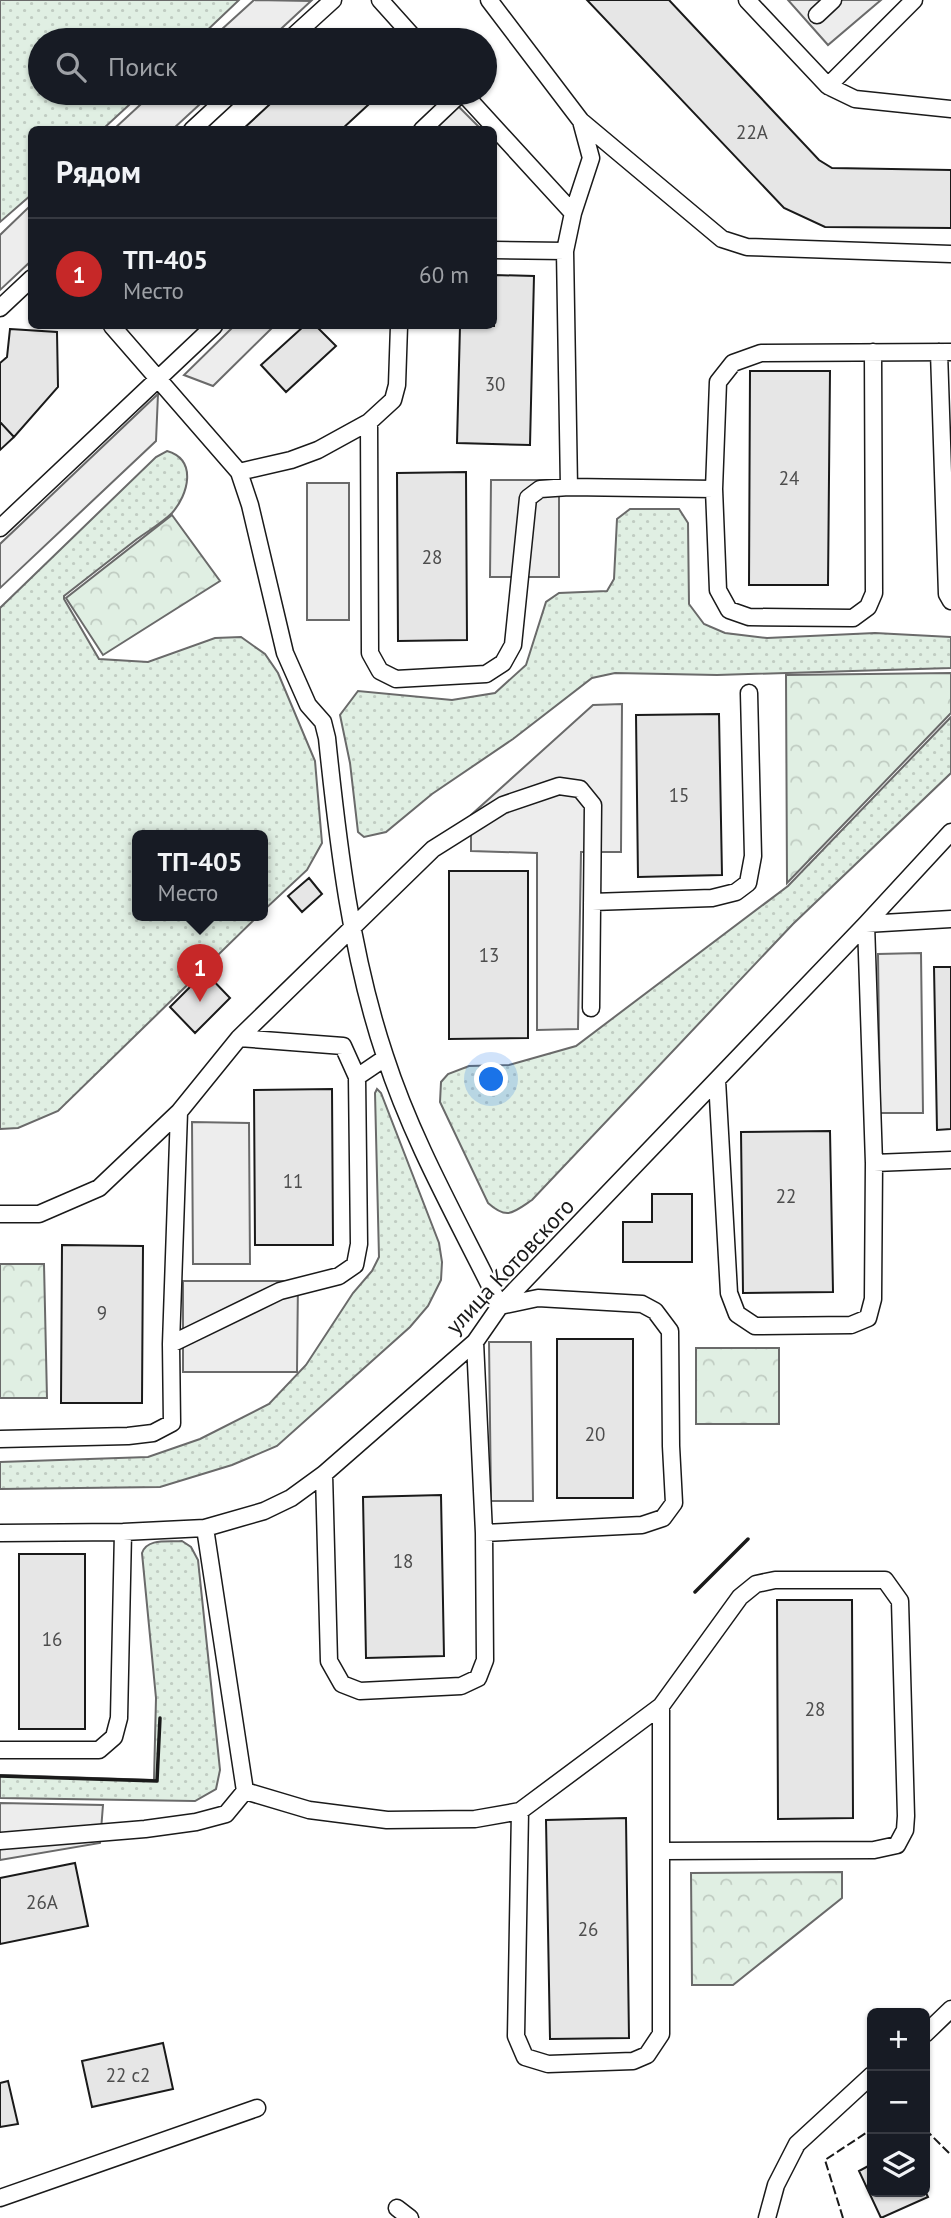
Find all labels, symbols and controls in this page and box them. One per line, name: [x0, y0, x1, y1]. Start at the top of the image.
search box: [28, 28, 497, 105]
icon: search: [52, 48, 90, 86]
text: Поиск: [108, 50, 177, 83]
house number: 22А: [736, 120, 768, 144]
text: Рядом: [56, 152, 141, 191]
text: ТП-405: [123, 243, 208, 276]
text: 1: [72, 260, 86, 289]
text: 60 m: [419, 260, 469, 289]
text: Место: [123, 276, 184, 305]
house number: 30: [485, 372, 505, 396]
house number: 24: [779, 466, 799, 490]
house number: 28: [422, 545, 442, 569]
house number: 15: [669, 783, 689, 807]
popup: [132, 830, 268, 921]
text: ТП-405: [158, 845, 242, 878]
text: Место: [158, 878, 218, 907]
house number: 13: [479, 943, 499, 967]
pin: 1: [177, 944, 223, 1002]
your location: [474, 1062, 508, 1096]
house number: 11: [283, 1169, 303, 1193]
house number: 22: [776, 1184, 796, 1208]
street label: улица Котовского: [439, 1192, 580, 1340]
house number: 9: [97, 1301, 107, 1325]
house number: 20: [585, 1422, 605, 1446]
house number: 18: [393, 1549, 413, 1573]
house number: 16: [42, 1627, 62, 1651]
house number: 28: [805, 1697, 825, 1721]
house number: 26А: [26, 1890, 58, 1914]
house number: 26: [578, 1917, 598, 1941]
map controls: [867, 2008, 930, 2197]
button: +: [867, 2008, 930, 2071]
house number: 22 с2: [106, 2063, 150, 2087]
button: −: [867, 2071, 930, 2134]
button: layers: [867, 2134, 930, 2197]

